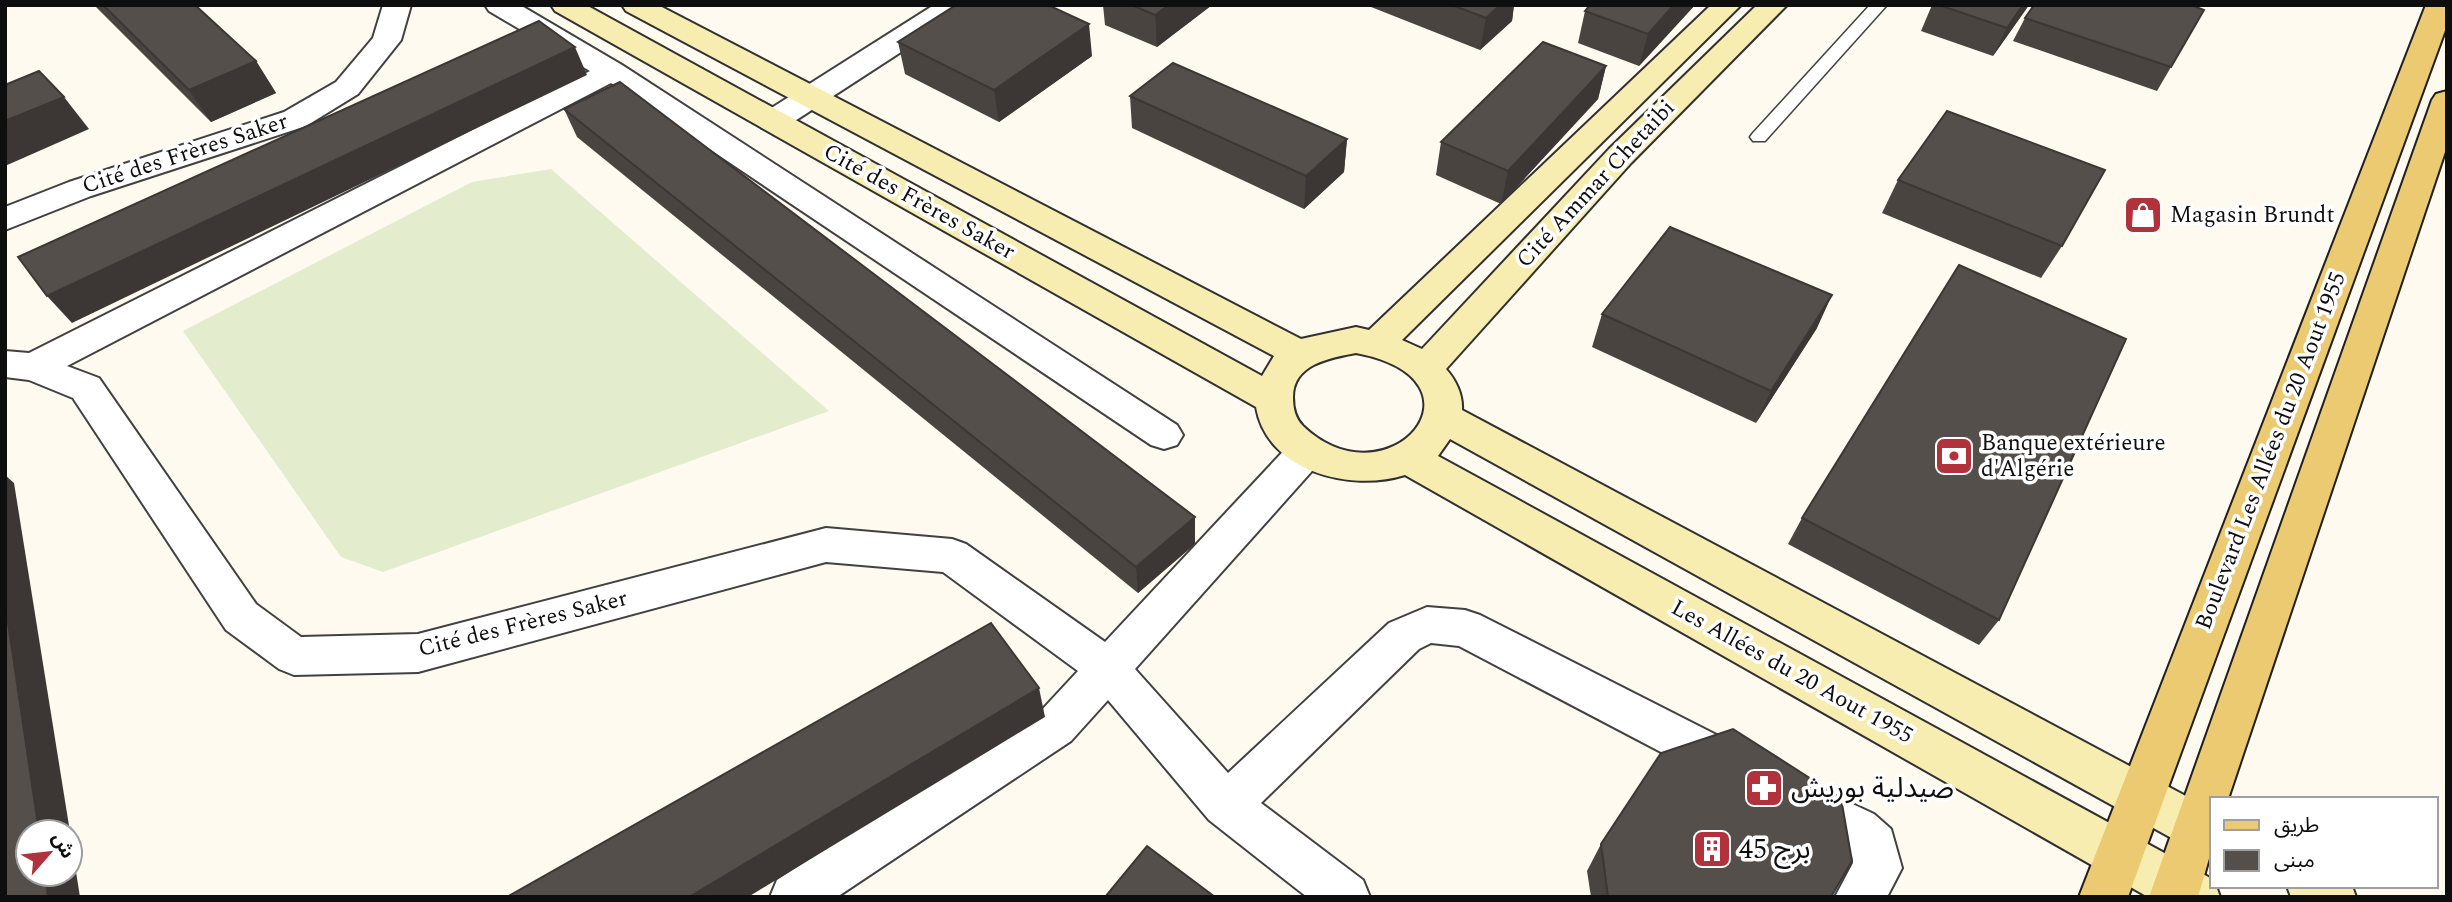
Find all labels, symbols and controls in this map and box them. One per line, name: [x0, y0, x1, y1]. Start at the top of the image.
street label: Cité Ammar Chetaibi: [1508, 92, 1684, 276]
street label: Cité des Frères Saker: [78, 104, 292, 204]
street label: Cité des Frères Saker: [817, 135, 1021, 269]
shop icon: Magasin Brundt: [2122, 194, 2164, 236]
place label: Magasin Brundt: [2170, 198, 2335, 233]
street label: Boulevard Les Allées du 20 Aout 1955: [2186, 267, 2356, 635]
place label: Banque extérieure d'Algérie: [1981, 426, 2166, 487]
bank icon: Banque extérieure d'Algérie: [1933, 435, 1975, 477]
street label: Cité des Frères Saker: [415, 581, 631, 667]
street label: Les Allées du 20 Aout 1955: [1665, 591, 1919, 753]
pharmacy icon: صيدلية بوريش: [1743, 767, 1785, 809]
place label: صيدلية بوريش: [1791, 767, 1954, 810]
legend: [2210, 797, 2438, 888]
text: طريق: [2274, 810, 2319, 842]
north arrow: [14, 818, 84, 888]
text: ش: [44, 827, 82, 864]
building icon: برج 45: [1691, 828, 1733, 870]
place label: برج 45: [1739, 828, 1811, 871]
text: مبنى: [2274, 845, 2315, 877]

